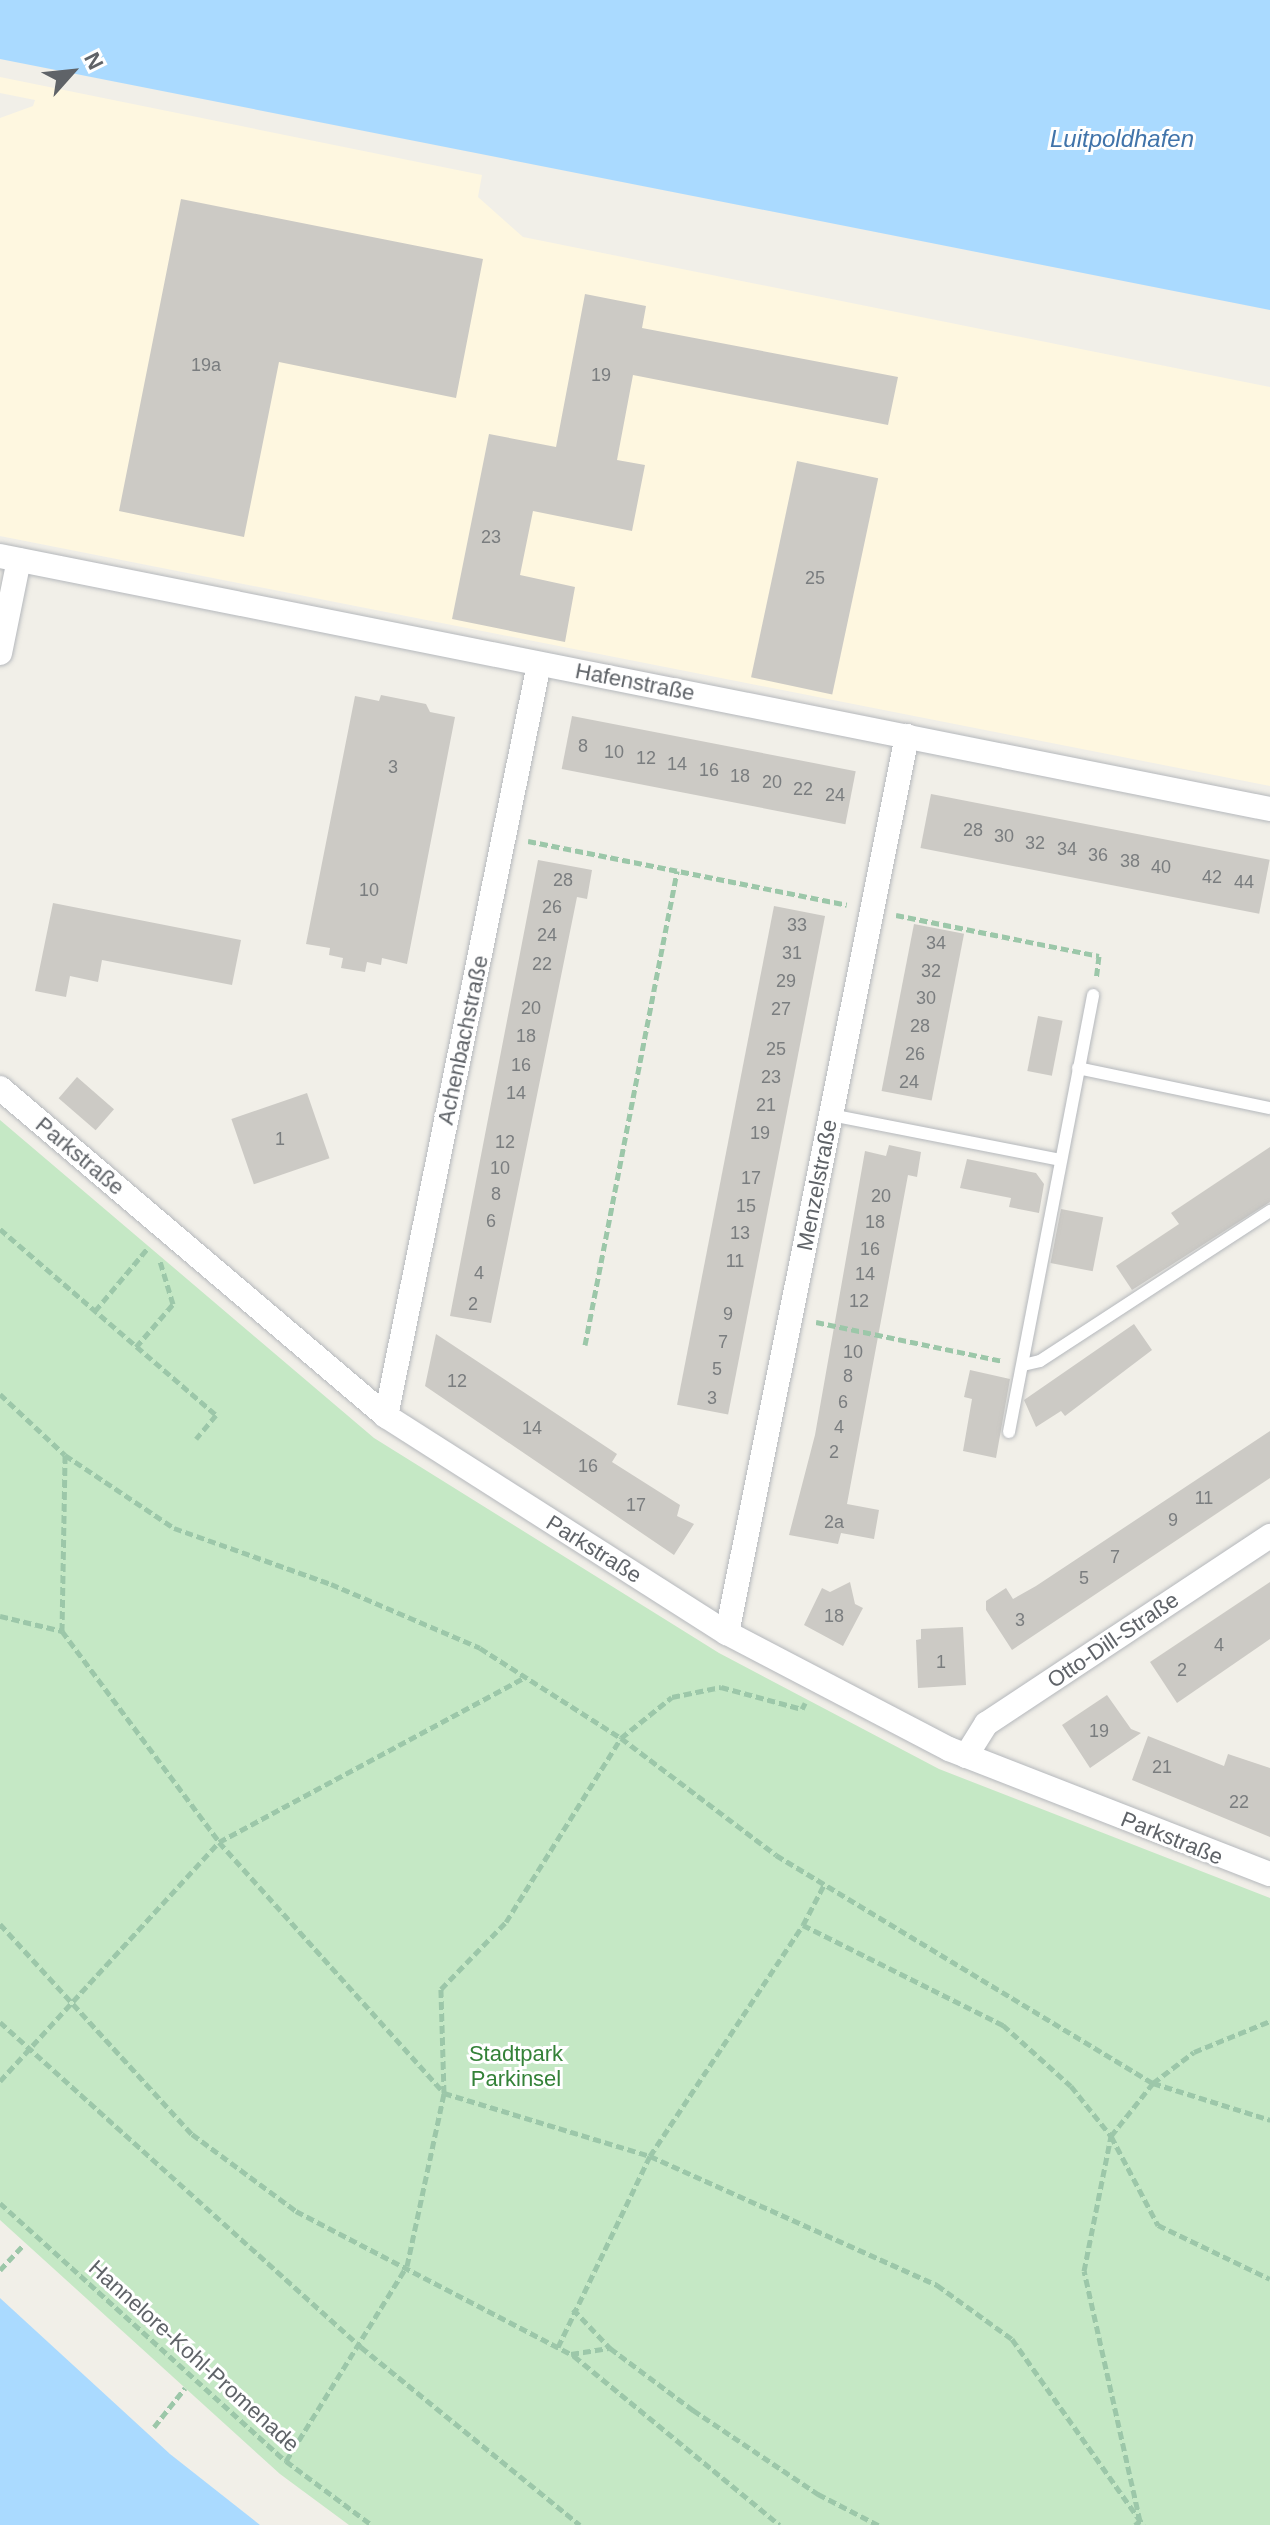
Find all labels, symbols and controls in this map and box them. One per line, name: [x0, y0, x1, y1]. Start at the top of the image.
north arrow: [32, 32, 112, 112]
text: N: [79, 48, 109, 74]
water label: Luitpoldhafen: [1050, 125, 1194, 153]
house number: 19a: [191, 354, 221, 376]
house number: 19: [591, 364, 611, 386]
house number: 23: [481, 526, 501, 548]
house number: 25: [805, 567, 825, 589]
street label: Hafenstraße: [573, 657, 697, 707]
house number: 8: [578, 735, 588, 757]
house number: 10: [604, 741, 624, 763]
house number: 12: [636, 747, 656, 769]
house number: 14: [667, 753, 687, 775]
house number: 3: [388, 756, 398, 778]
house number: 16: [699, 759, 719, 781]
house number: 18: [730, 765, 750, 787]
house number: 20: [762, 771, 782, 793]
house number: 22: [793, 778, 813, 800]
house number: 24: [825, 784, 845, 806]
house number: 28: [963, 819, 983, 841]
house number: 30: [994, 825, 1014, 847]
house number: 32: [1025, 832, 1045, 854]
house number: 34: [1057, 838, 1077, 860]
house number: 36: [1088, 844, 1108, 866]
house number: 38: [1120, 850, 1140, 872]
house number: 40: [1151, 856, 1171, 878]
house number: 42: [1202, 866, 1222, 888]
house number: 28: [553, 869, 573, 891]
house number: 44: [1234, 871, 1254, 893]
house number: 10: [359, 879, 379, 901]
house number: 26: [542, 896, 562, 918]
house number: 33: [787, 914, 807, 936]
house number: 24: [537, 924, 557, 946]
house number: 34: [926, 932, 946, 954]
house number: 31: [782, 942, 802, 964]
street label: Achenbachstraße: [432, 953, 494, 1127]
house number: 22: [532, 953, 552, 975]
house number: 32: [921, 960, 941, 982]
house number: 29: [776, 970, 796, 992]
house number: 30: [916, 987, 936, 1009]
house number: 20: [521, 997, 541, 1019]
house number: 27: [771, 998, 791, 1020]
house number: 28: [910, 1015, 930, 1037]
house number: 18: [516, 1025, 536, 1047]
house number: 25: [766, 1038, 786, 1060]
house number: 26: [905, 1043, 925, 1065]
house number: 16: [511, 1054, 531, 1076]
house number: 23: [761, 1066, 781, 1088]
house number: 24: [899, 1071, 919, 1093]
house number: 14: [506, 1082, 526, 1104]
house number: 21: [756, 1094, 776, 1116]
street label: Parkstraße: [30, 1111, 130, 1201]
street label: Menzelstraße: [791, 1117, 843, 1253]
house number: 19: [750, 1122, 770, 1144]
house number: 1: [275, 1128, 285, 1150]
house number: 12: [495, 1131, 515, 1153]
house number: 10: [490, 1157, 510, 1179]
house number: 17: [741, 1167, 761, 1189]
house number: 8: [491, 1183, 501, 1205]
house number: 20: [871, 1185, 891, 1207]
house number: 15: [736, 1195, 756, 1217]
house number: 6: [486, 1210, 496, 1232]
house number: 18: [865, 1211, 885, 1233]
house number: 13: [730, 1222, 750, 1244]
house number: 16: [860, 1238, 880, 1260]
house number: 11: [726, 1250, 744, 1272]
house number: 4: [474, 1262, 484, 1284]
house number: 14: [855, 1263, 875, 1285]
house number: 12: [849, 1290, 869, 1312]
house number: 2: [468, 1293, 478, 1315]
house number: 9: [723, 1303, 733, 1325]
house number: 7: [718, 1331, 728, 1353]
house number: 10: [843, 1341, 863, 1363]
house number: 5: [712, 1358, 722, 1380]
house number: 8: [843, 1365, 853, 1387]
house number: 12: [447, 1370, 467, 1392]
house number: 3: [707, 1387, 717, 1409]
house number: 6: [838, 1391, 848, 1413]
house number: 4: [834, 1416, 844, 1438]
house number: 14: [522, 1417, 542, 1439]
house number: 2: [829, 1441, 839, 1463]
house number: 16: [578, 1455, 598, 1477]
house number: 11: [1195, 1487, 1213, 1509]
house number: 17: [626, 1494, 646, 1516]
street label: Parkstraße: [541, 1509, 647, 1589]
house number: 9: [1168, 1509, 1178, 1531]
house number: 2a: [824, 1511, 844, 1533]
house number: 7: [1110, 1546, 1120, 1568]
house number: 5: [1079, 1567, 1089, 1589]
street label: Otto-Dill-Straße: [1042, 1586, 1184, 1694]
house number: 18: [824, 1605, 844, 1627]
house number: 3: [1015, 1609, 1025, 1631]
house number: 4: [1214, 1634, 1224, 1656]
house number: 1: [936, 1651, 946, 1673]
house number: 2: [1177, 1659, 1187, 1681]
house number: 19: [1089, 1720, 1109, 1742]
house number: 21: [1152, 1756, 1172, 1778]
house number: 22: [1229, 1791, 1249, 1813]
street label: Parkstraße: [1117, 1806, 1227, 1870]
park label: Stadtpark Parkinsel: [469, 2040, 563, 2092]
street label: Hannelore-Kohl-Promenade: [83, 2255, 305, 2457]

